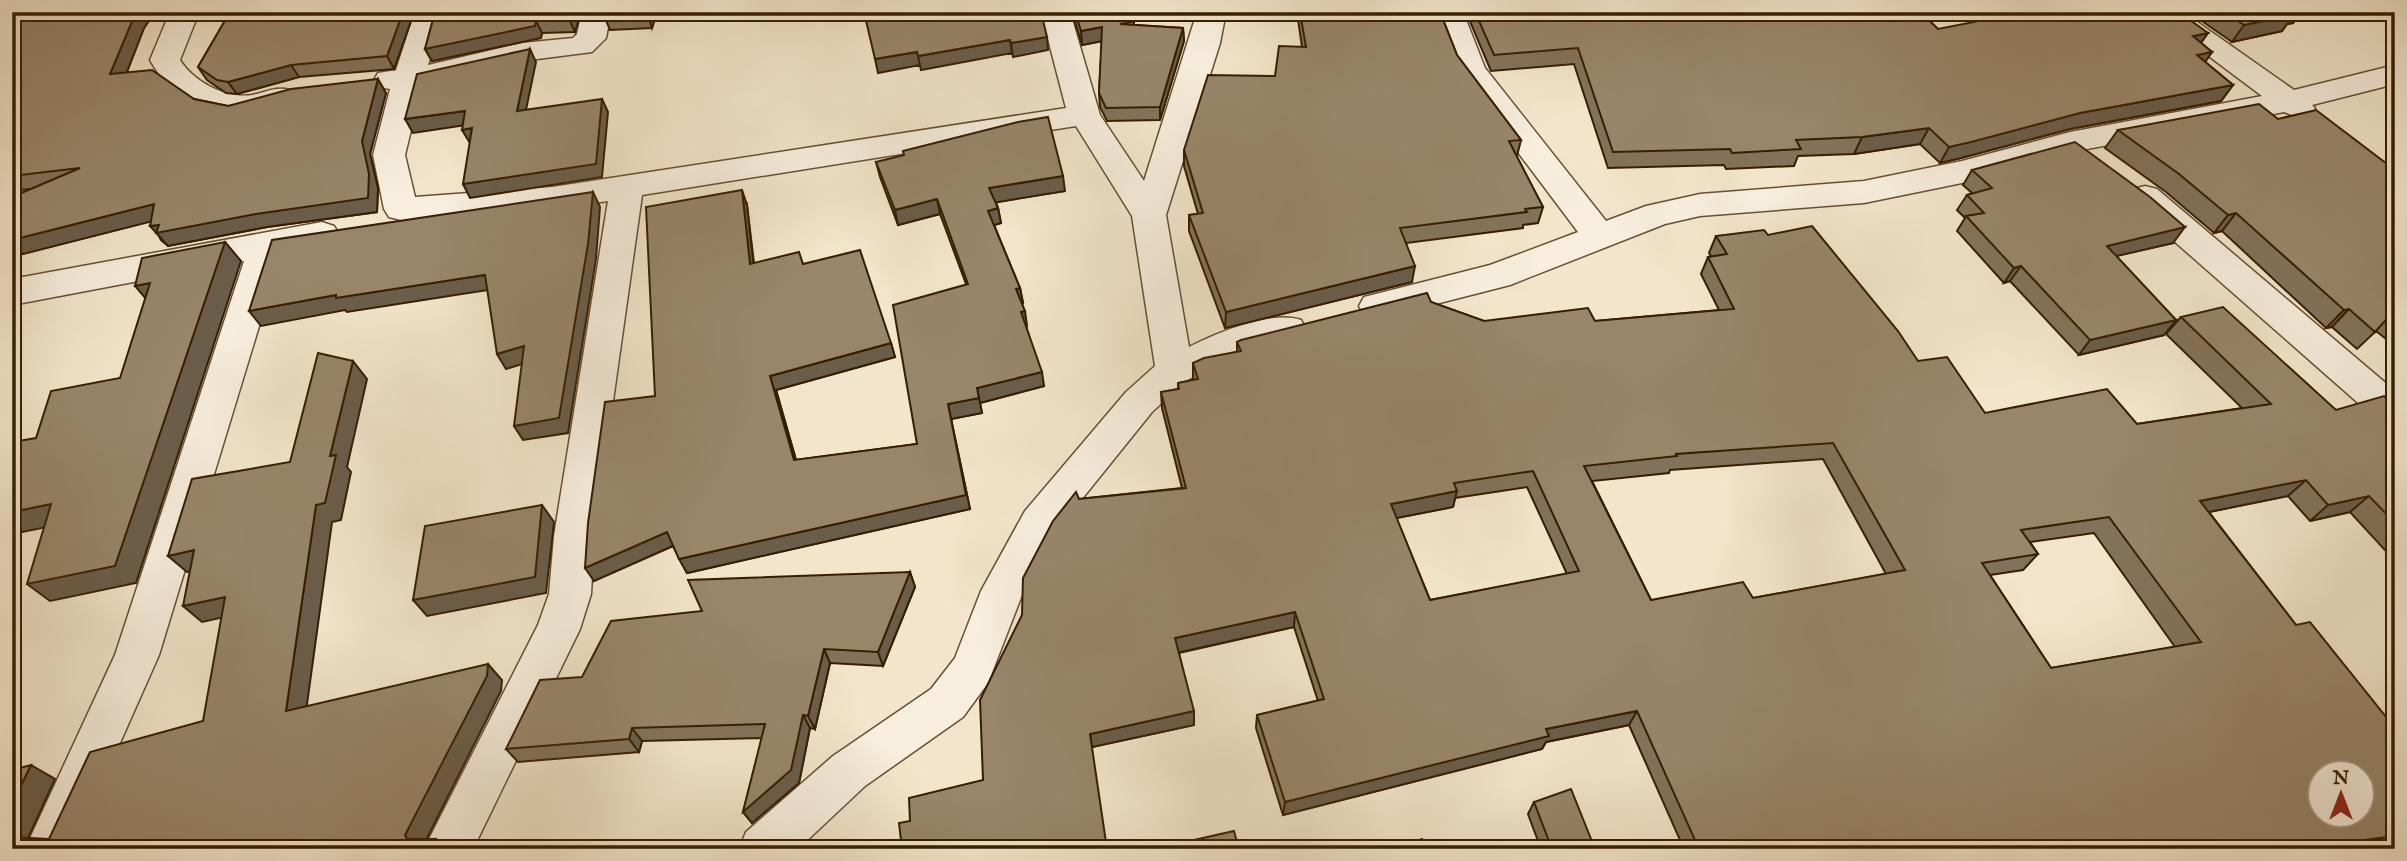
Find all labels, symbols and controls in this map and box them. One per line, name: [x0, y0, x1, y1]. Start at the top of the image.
north arrow: [2306, 760, 2376, 830]
text: N: [2332, 767, 2350, 791]

